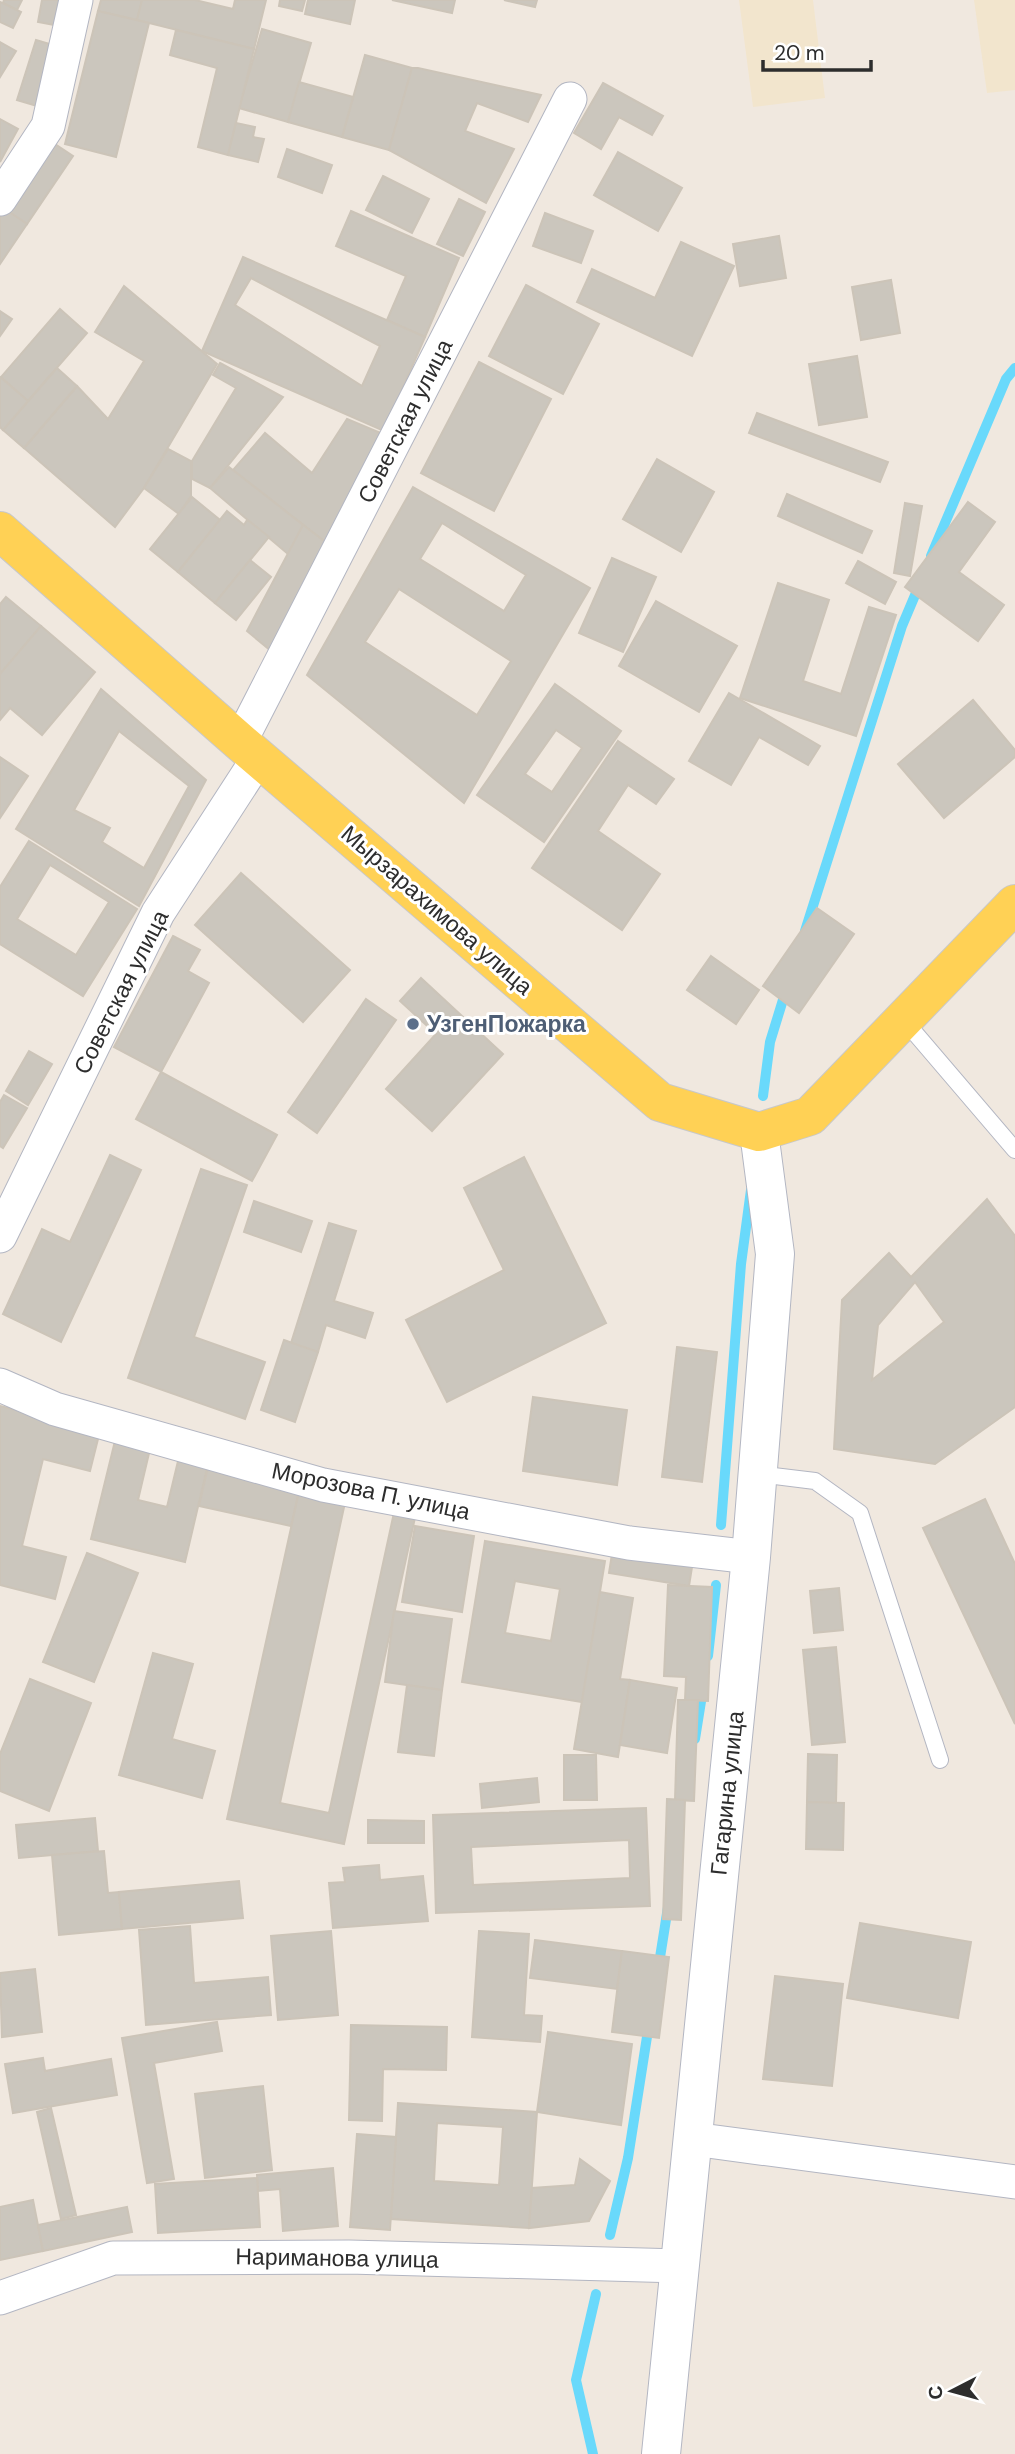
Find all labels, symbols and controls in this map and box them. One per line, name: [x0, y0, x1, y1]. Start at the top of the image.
scale bar: [763, 28, 872, 72]
text: 20 m: [774, 39, 825, 67]
street label: Советская улица: [351, 334, 459, 508]
street label: Мырзарахимова улица: [335, 819, 539, 1002]
street label: Советская улица: [67, 905, 175, 1079]
place label: УзгенПожарка: [427, 1009, 586, 1039]
marker: УзгенПожарка: [405, 1016, 421, 1032]
street label: Морозова П. улица: [269, 1455, 473, 1527]
street label: Гагарина улица: [703, 1709, 751, 1877]
street label: Нариманова улица: [235, 2241, 439, 2275]
north arrow: [917, 2356, 987, 2426]
text: С: [922, 2384, 949, 2401]

